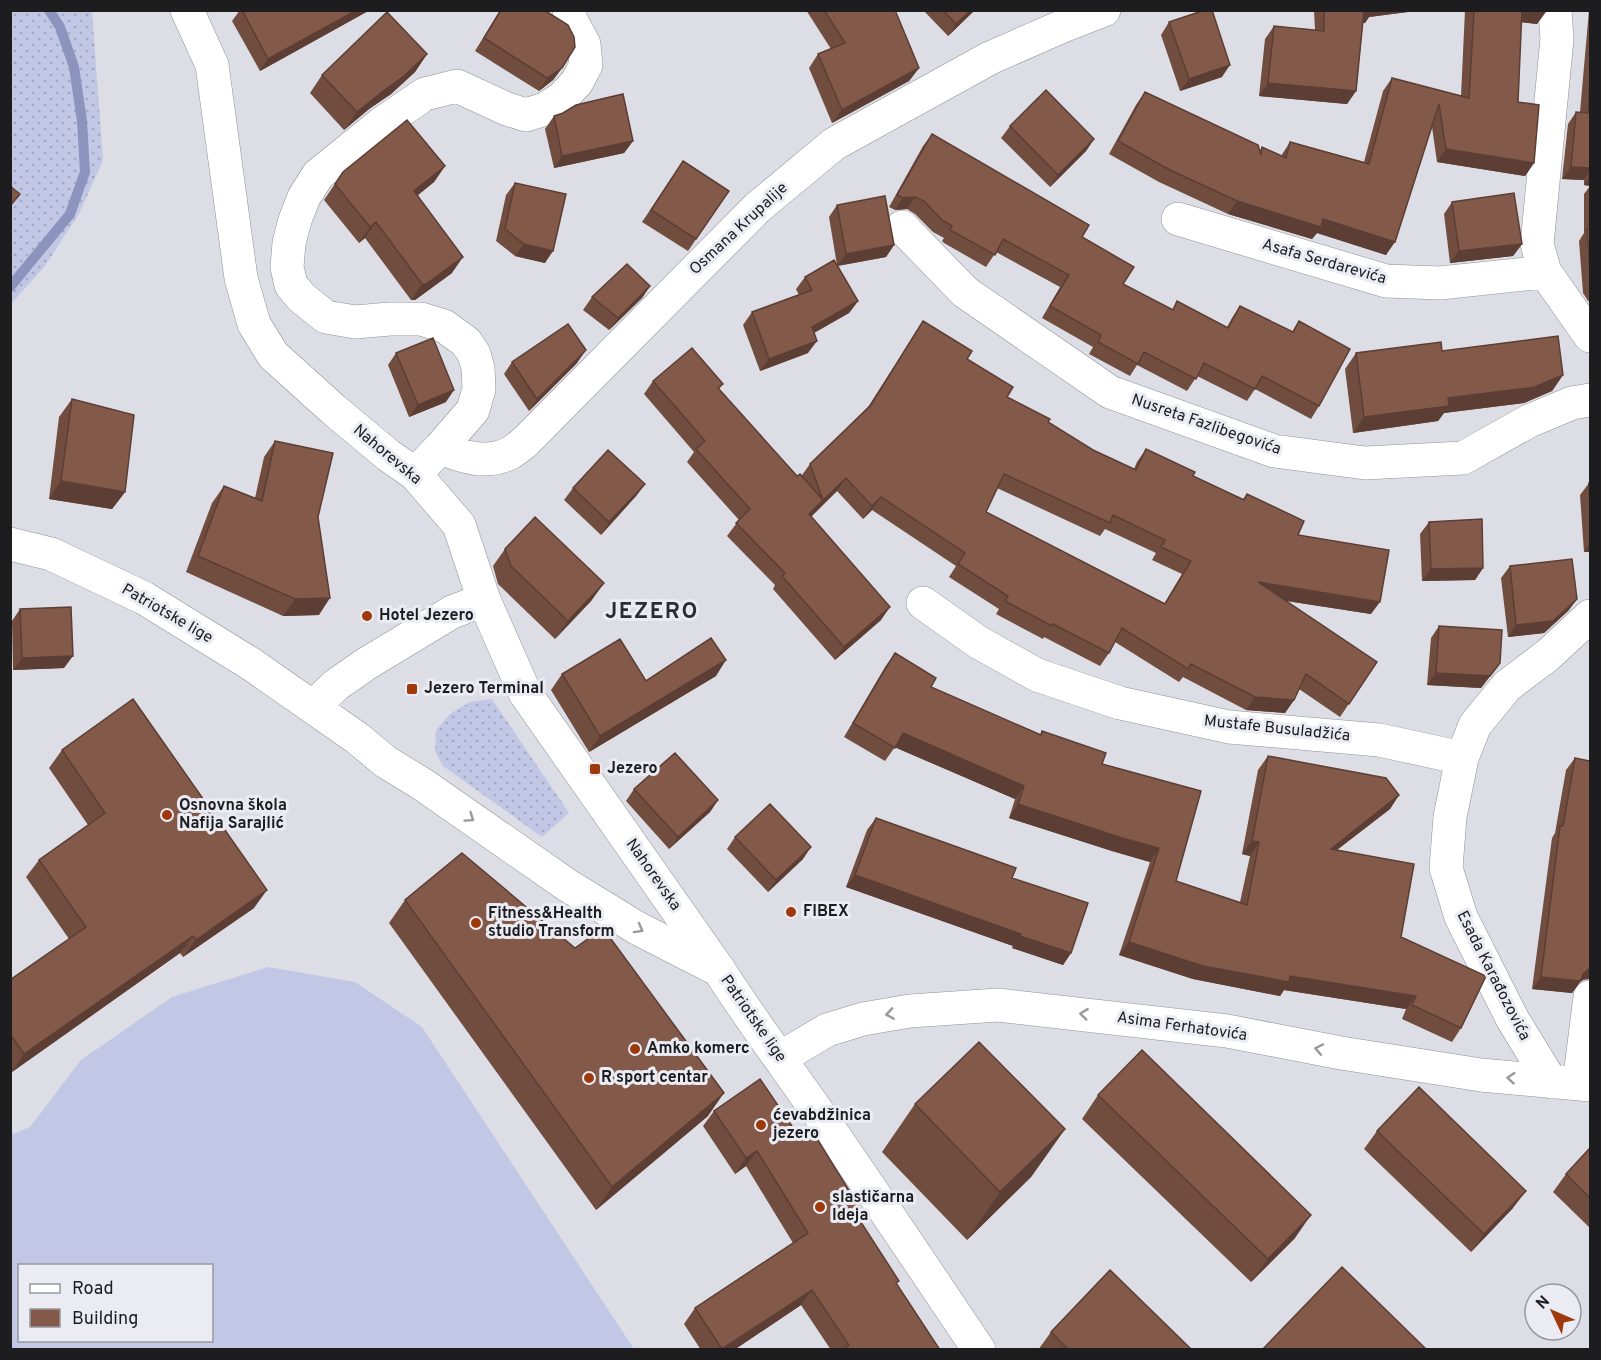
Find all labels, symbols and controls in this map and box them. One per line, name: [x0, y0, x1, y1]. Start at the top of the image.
street label: Osmana Krupalije: [686, 178, 792, 280]
street label: Asafa Serdarevića: [1260, 235, 1388, 289]
street label: Nusreta Fazlibegovića: [1128, 390, 1284, 460]
street label: Nahorevska: [349, 421, 425, 489]
street label: Patriotske lige: [118, 580, 216, 648]
district label: JEZERO: [605, 599, 699, 626]
place label: Hotel Jezero: [379, 606, 474, 626]
marker: Hotel Jezero: [360, 609, 374, 623]
place label: Jezero Terminal: [424, 679, 544, 699]
marker: Jezero Terminal: [405, 682, 419, 696]
street label: Mustafe Busuladžića: [1203, 711, 1351, 747]
place label: Jezero: [607, 759, 658, 779]
marker: Jezero: [588, 762, 602, 776]
place label: Osnovna škola Nafija Sarajlić: [179, 796, 287, 834]
marker: Osnovna škola Nafija Sarajlić: [160, 808, 174, 822]
one-way arrow: [464, 811, 475, 822]
street label: Nahorevska: [621, 835, 685, 915]
place label: FIBEX: [803, 902, 849, 922]
place label: Fitness&Health studio Transform: [488, 904, 614, 942]
marker: FIBEX: [784, 905, 798, 919]
street label: Esada Karađozovića: [1452, 908, 1534, 1044]
marker: Fitness&Health studio Transform: [469, 916, 483, 930]
one-way arrow: [633, 922, 644, 933]
street label: Patriotske lige: [716, 972, 790, 1066]
one-way arrow: [886, 1008, 895, 1020]
street label: Asima Ferhatovića: [1116, 1008, 1248, 1046]
one-way arrow: [1080, 1009, 1089, 1021]
place label: Amko komerc: [647, 1039, 750, 1059]
marker: Amko komerc: [628, 1042, 642, 1056]
one-way arrow: [1314, 1043, 1324, 1056]
place label: R sport centar: [601, 1068, 708, 1088]
marker: R sport centar: [582, 1071, 596, 1085]
one-way arrow: [1507, 1072, 1516, 1085]
place label: ćevabdžinica jezero: [772, 1106, 871, 1144]
marker: ćevabdžinica jezero: [754, 1118, 768, 1132]
place label: slastičarna Ideja: [832, 1188, 914, 1226]
marker: slastičarna Ideja: [813, 1200, 827, 1214]
legend: [18, 1264, 213, 1342]
text: Road: [72, 1278, 114, 1301]
north arrow: [1523, 1282, 1583, 1342]
text: N: [1532, 1292, 1555, 1314]
text: Building: [72, 1308, 138, 1331]

